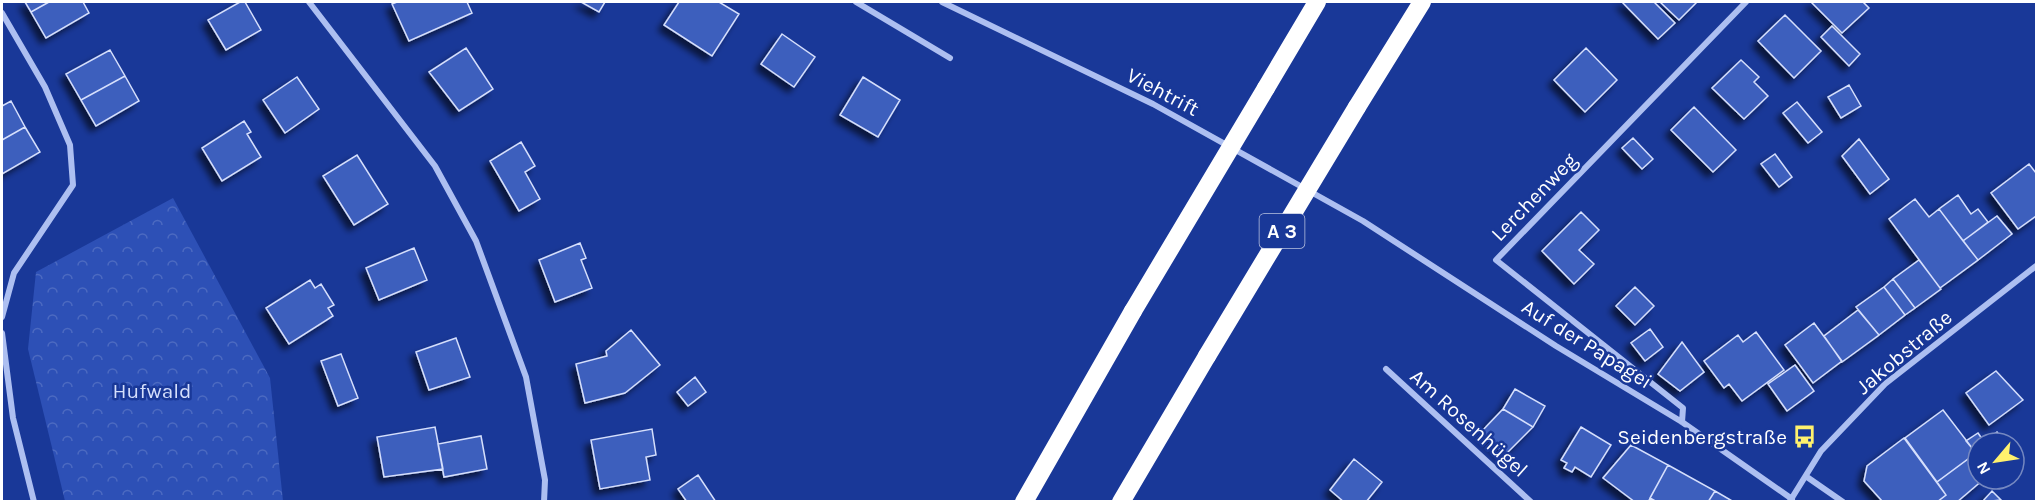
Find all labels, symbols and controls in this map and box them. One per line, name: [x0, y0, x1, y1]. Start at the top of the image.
street label: Viehtrift: [1123, 63, 1203, 121]
street label: Lerchenweg: [1486, 148, 1582, 246]
road number: A 3: [1260, 214, 1304, 248]
street label: Auf der Papagei: [1518, 294, 1656, 394]
street label: Jakobstraße: [1851, 305, 1957, 399]
street label: Am Rosenhügel: [1405, 364, 1533, 482]
park label: Hufwald: [112, 379, 192, 403]
bus stop icon: Seidenbergstraße: [1792, 424, 1818, 450]
place label: Seidenbergstraße: [1617, 425, 1787, 449]
north arrow: [1966, 431, 2026, 491]
text: N: [1972, 458, 1994, 478]

